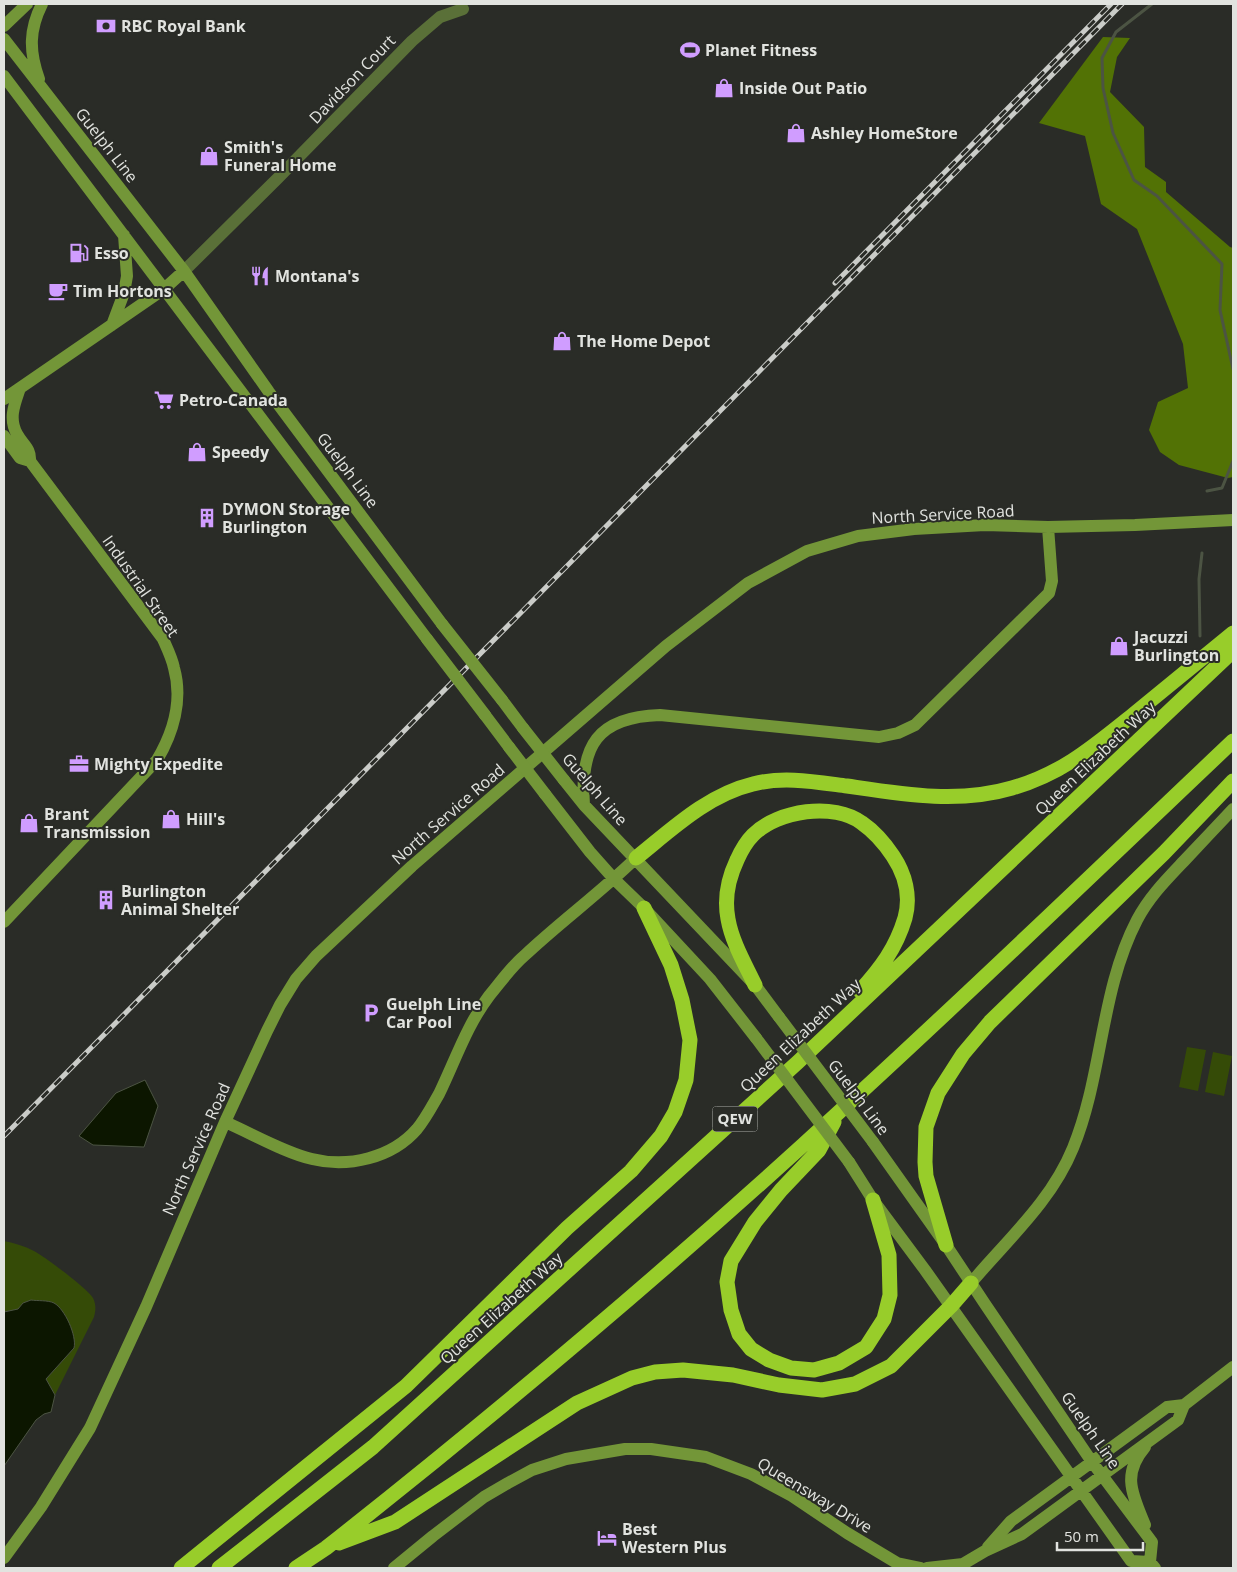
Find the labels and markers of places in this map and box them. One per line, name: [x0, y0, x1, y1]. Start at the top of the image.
bank icon: RBC Royal Bank: [95, 15, 117, 37]
place label: RBC Royal Bank: [121, 15, 246, 37]
sports icon: Planet Fitness: [679, 39, 701, 61]
place label: Planet Fitness: [705, 39, 817, 61]
shop icon: Inside Out Patio: [713, 77, 735, 99]
place label: Inside Out Patio: [739, 77, 867, 99]
shop icon: Ashley HomeStore: [785, 122, 807, 144]
place label: Ashley HomeStore: [811, 122, 958, 144]
place label: Smith's Funeral Home: [224, 136, 337, 176]
shop icon: Smith's Funeral Home: [198, 145, 220, 167]
fuel station icon: Esso: [68, 242, 90, 264]
place label: Esso: [94, 242, 129, 264]
restaurant icon: Montana's: [249, 265, 271, 287]
place label: Montana's: [275, 265, 360, 287]
cafe icon: Tim Hortons: [47, 280, 69, 302]
place label: Tim Hortons: [73, 280, 172, 302]
shop icon: The Home Depot: [551, 330, 573, 352]
place label: The Home Depot: [577, 330, 710, 352]
supermarket icon: Petro-Canada: [153, 389, 175, 411]
place label: Petro-Canada: [179, 389, 288, 411]
shop icon: Speedy: [186, 441, 208, 463]
place label: Speedy: [212, 441, 270, 463]
place label: DYMON Storage Burlington: [222, 498, 350, 538]
building icon: DYMON Storage Burlington: [196, 507, 218, 529]
place label: Jacuzzi Burlington: [1132, 626, 1219, 666]
shop icon: Jacuzzi Burlington: [1108, 635, 1130, 657]
office icon: Mighty Expedite: [68, 753, 90, 775]
place label: Mighty Expedite: [94, 753, 223, 775]
place label: Brant Transmission: [44, 803, 150, 843]
shop icon: Hill's: [160, 808, 182, 830]
place label: Hill's: [186, 808, 225, 830]
shop icon: Brant Transmission: [18, 812, 40, 834]
place label: Burlington Animal Shelter: [121, 880, 239, 920]
building icon: Burlington Animal Shelter: [95, 889, 117, 911]
place label: Guelph Line Car Pool: [386, 993, 481, 1033]
parking icon: Guelph Line Car Pool: [360, 1002, 382, 1024]
place label: Best Western Plus: [622, 1518, 727, 1558]
hotel icon: Best Western Plus: [596, 1527, 618, 1549]

